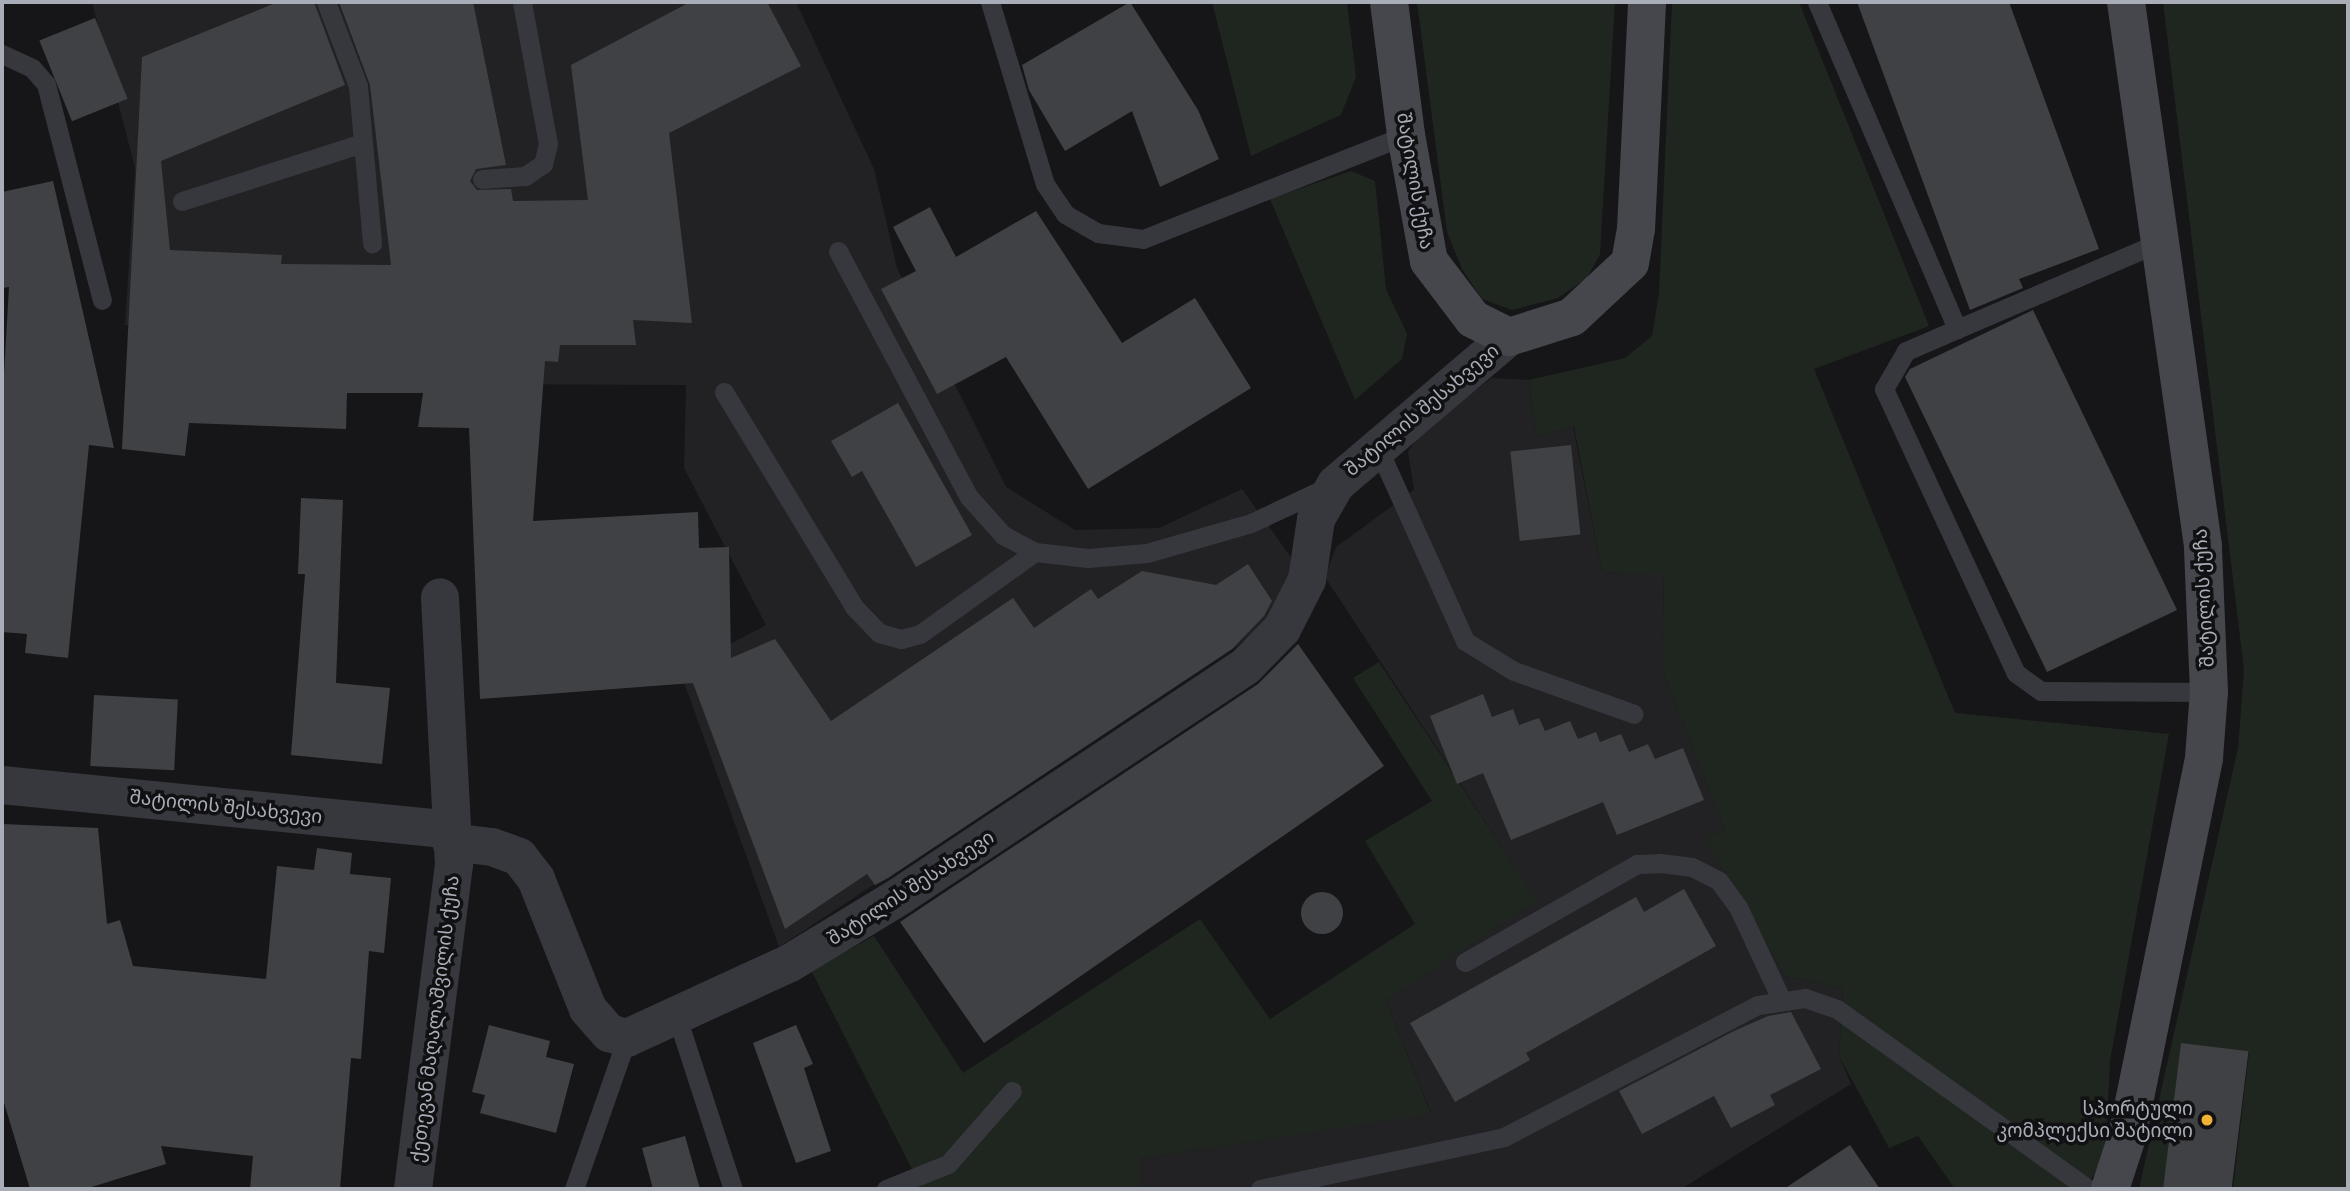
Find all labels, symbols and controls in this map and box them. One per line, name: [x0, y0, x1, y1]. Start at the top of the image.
street label: შატილის ქუჩა: [1392, 111, 1438, 251]
street label: შატილის შესახვევი: [1341, 339, 1503, 481]
street label: შატილის ქუჩა: [2189, 528, 2219, 668]
street label: შატილის შესახვევი: [129, 786, 323, 828]
street label: შატილის შესახვევი: [824, 826, 998, 950]
street label: ქეთევან მაღალაშვილის ქუჩა: [406, 874, 464, 1164]
place label: სპორტული კომპლექსი შატილი: [1996, 1098, 2193, 1142]
marker: სპორტული კომპლექსი შატილი: [2199, 1112, 2215, 1128]

